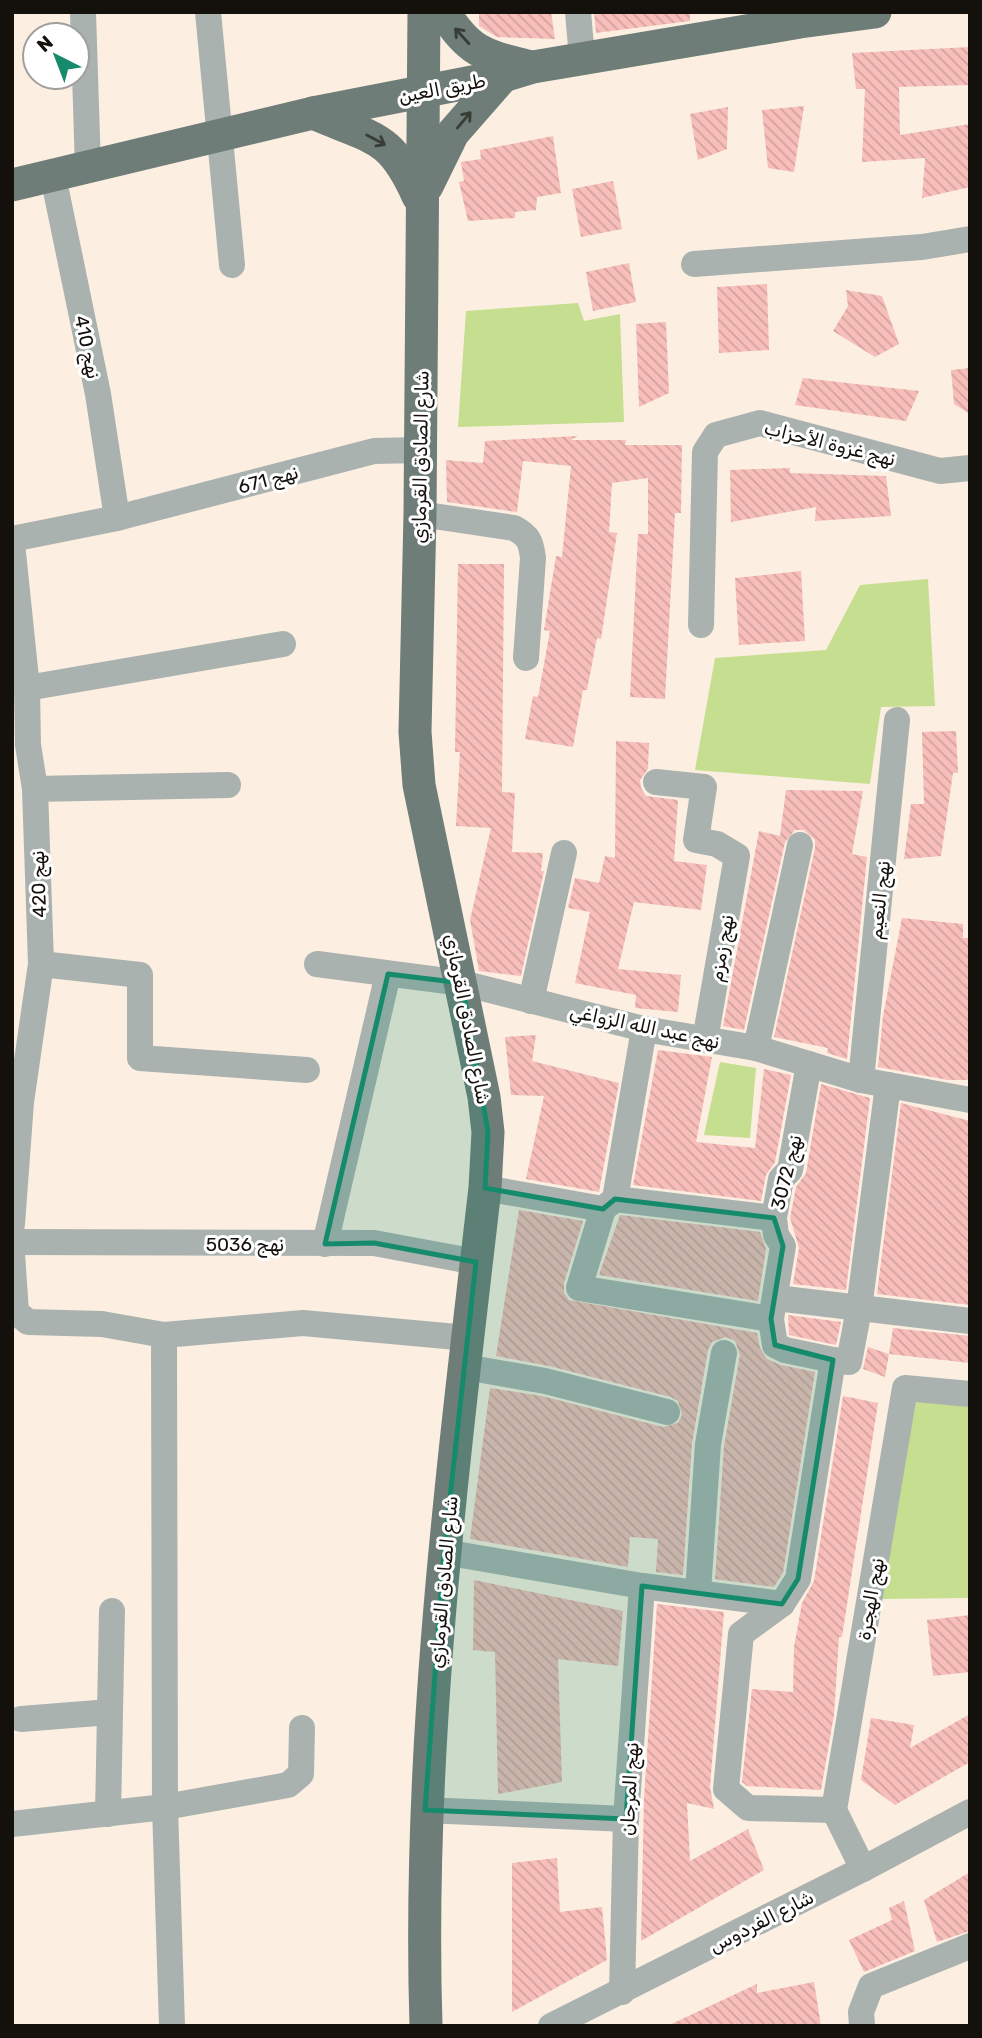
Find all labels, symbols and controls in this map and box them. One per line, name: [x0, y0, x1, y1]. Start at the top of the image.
north arrow: [21, 21, 91, 91]
one-way arrow: [454, 28, 471, 45]
text: N: [32, 31, 58, 57]
street label: طريق العين: [397, 69, 488, 108]
one-way arrow: [456, 112, 471, 130]
one-way arrow: [365, 133, 385, 147]
street label: نهج 410: [68, 313, 105, 381]
street label: شارع الصادق القرمازي: [407, 370, 436, 544]
street label: نهج غزوة الأحزاب: [761, 416, 898, 473]
street label: نهج 671: [235, 460, 301, 500]
street label: نهج 420: [26, 850, 53, 918]
street label: نهج النعيم: [864, 859, 897, 941]
street label: نهج زمزم: [704, 913, 741, 984]
street label: شارع الصادق القرمازي: [438, 932, 495, 1107]
street label: نهج عبد الله الزواغي: [567, 999, 722, 1057]
street label: نهج 3072: [766, 1132, 809, 1213]
street label: نهج 5036: [206, 1233, 284, 1258]
street label: شارع الصادق القرمازي: [424, 1495, 464, 1669]
street label: نهج الهجرة: [852, 1556, 891, 1643]
street label: نهج المرجان: [616, 1742, 645, 1837]
street label: شارع الفردوس: [705, 1885, 818, 1959]

